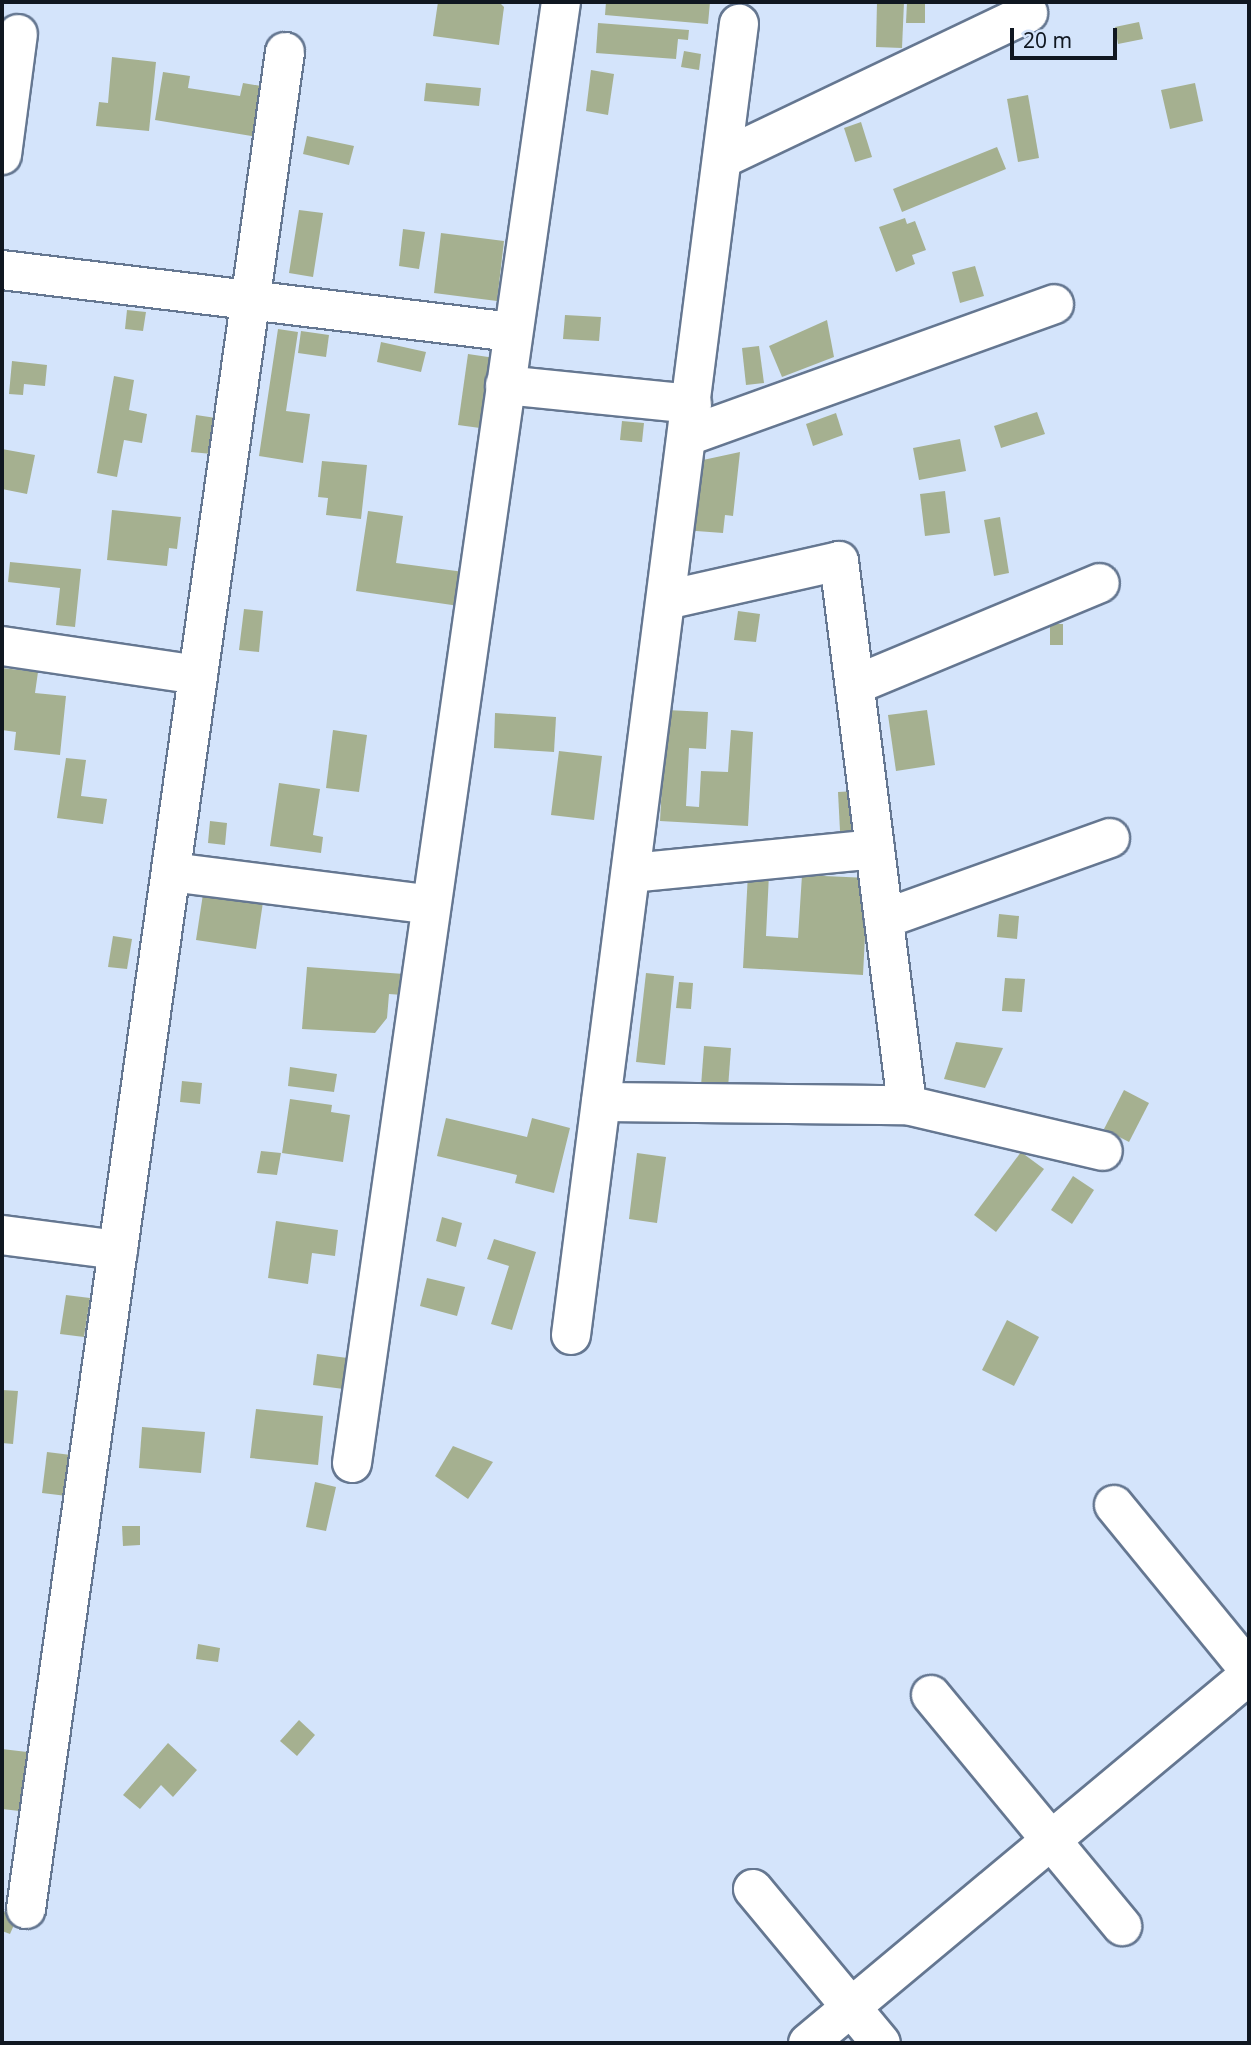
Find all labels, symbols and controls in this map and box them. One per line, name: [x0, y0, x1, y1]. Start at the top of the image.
scale bar: [1013, 14, 1120, 58]
text: 20 m: [1023, 26, 1072, 54]

